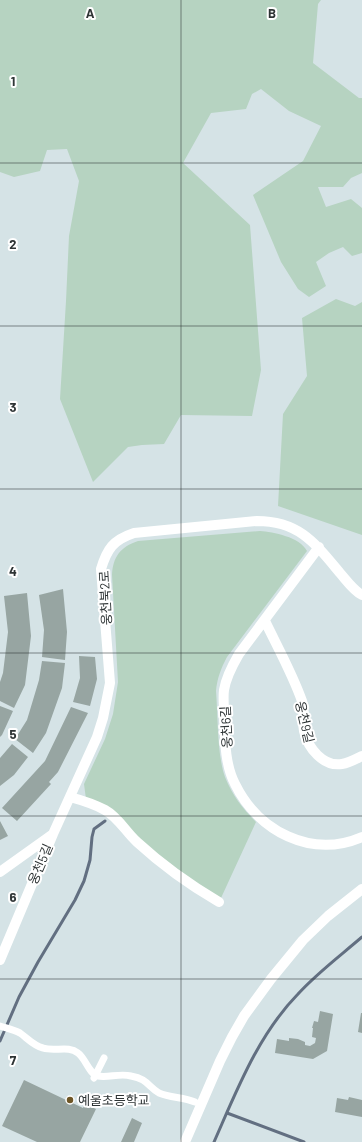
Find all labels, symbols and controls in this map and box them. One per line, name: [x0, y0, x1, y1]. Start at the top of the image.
text: A: [86, 5, 95, 21]
text: B: [268, 5, 276, 21]
text: 1: [11, 73, 15, 89]
text: 2: [9, 236, 17, 252]
text: 3: [9, 399, 17, 415]
text: 4: [9, 563, 17, 579]
street label: 웅천북2로: [96, 570, 114, 626]
street label: 웅천9길: [292, 699, 318, 745]
street label: 웅천6길: [217, 705, 235, 749]
text: 5: [9, 726, 17, 742]
street label: 웅천5길: [24, 841, 56, 887]
text: 6: [10, 889, 17, 905]
text: 7: [10, 1052, 17, 1068]
place label: 예울초등학교: [78, 1092, 150, 1108]
marker: 예울초등학교: [65, 1095, 75, 1105]

